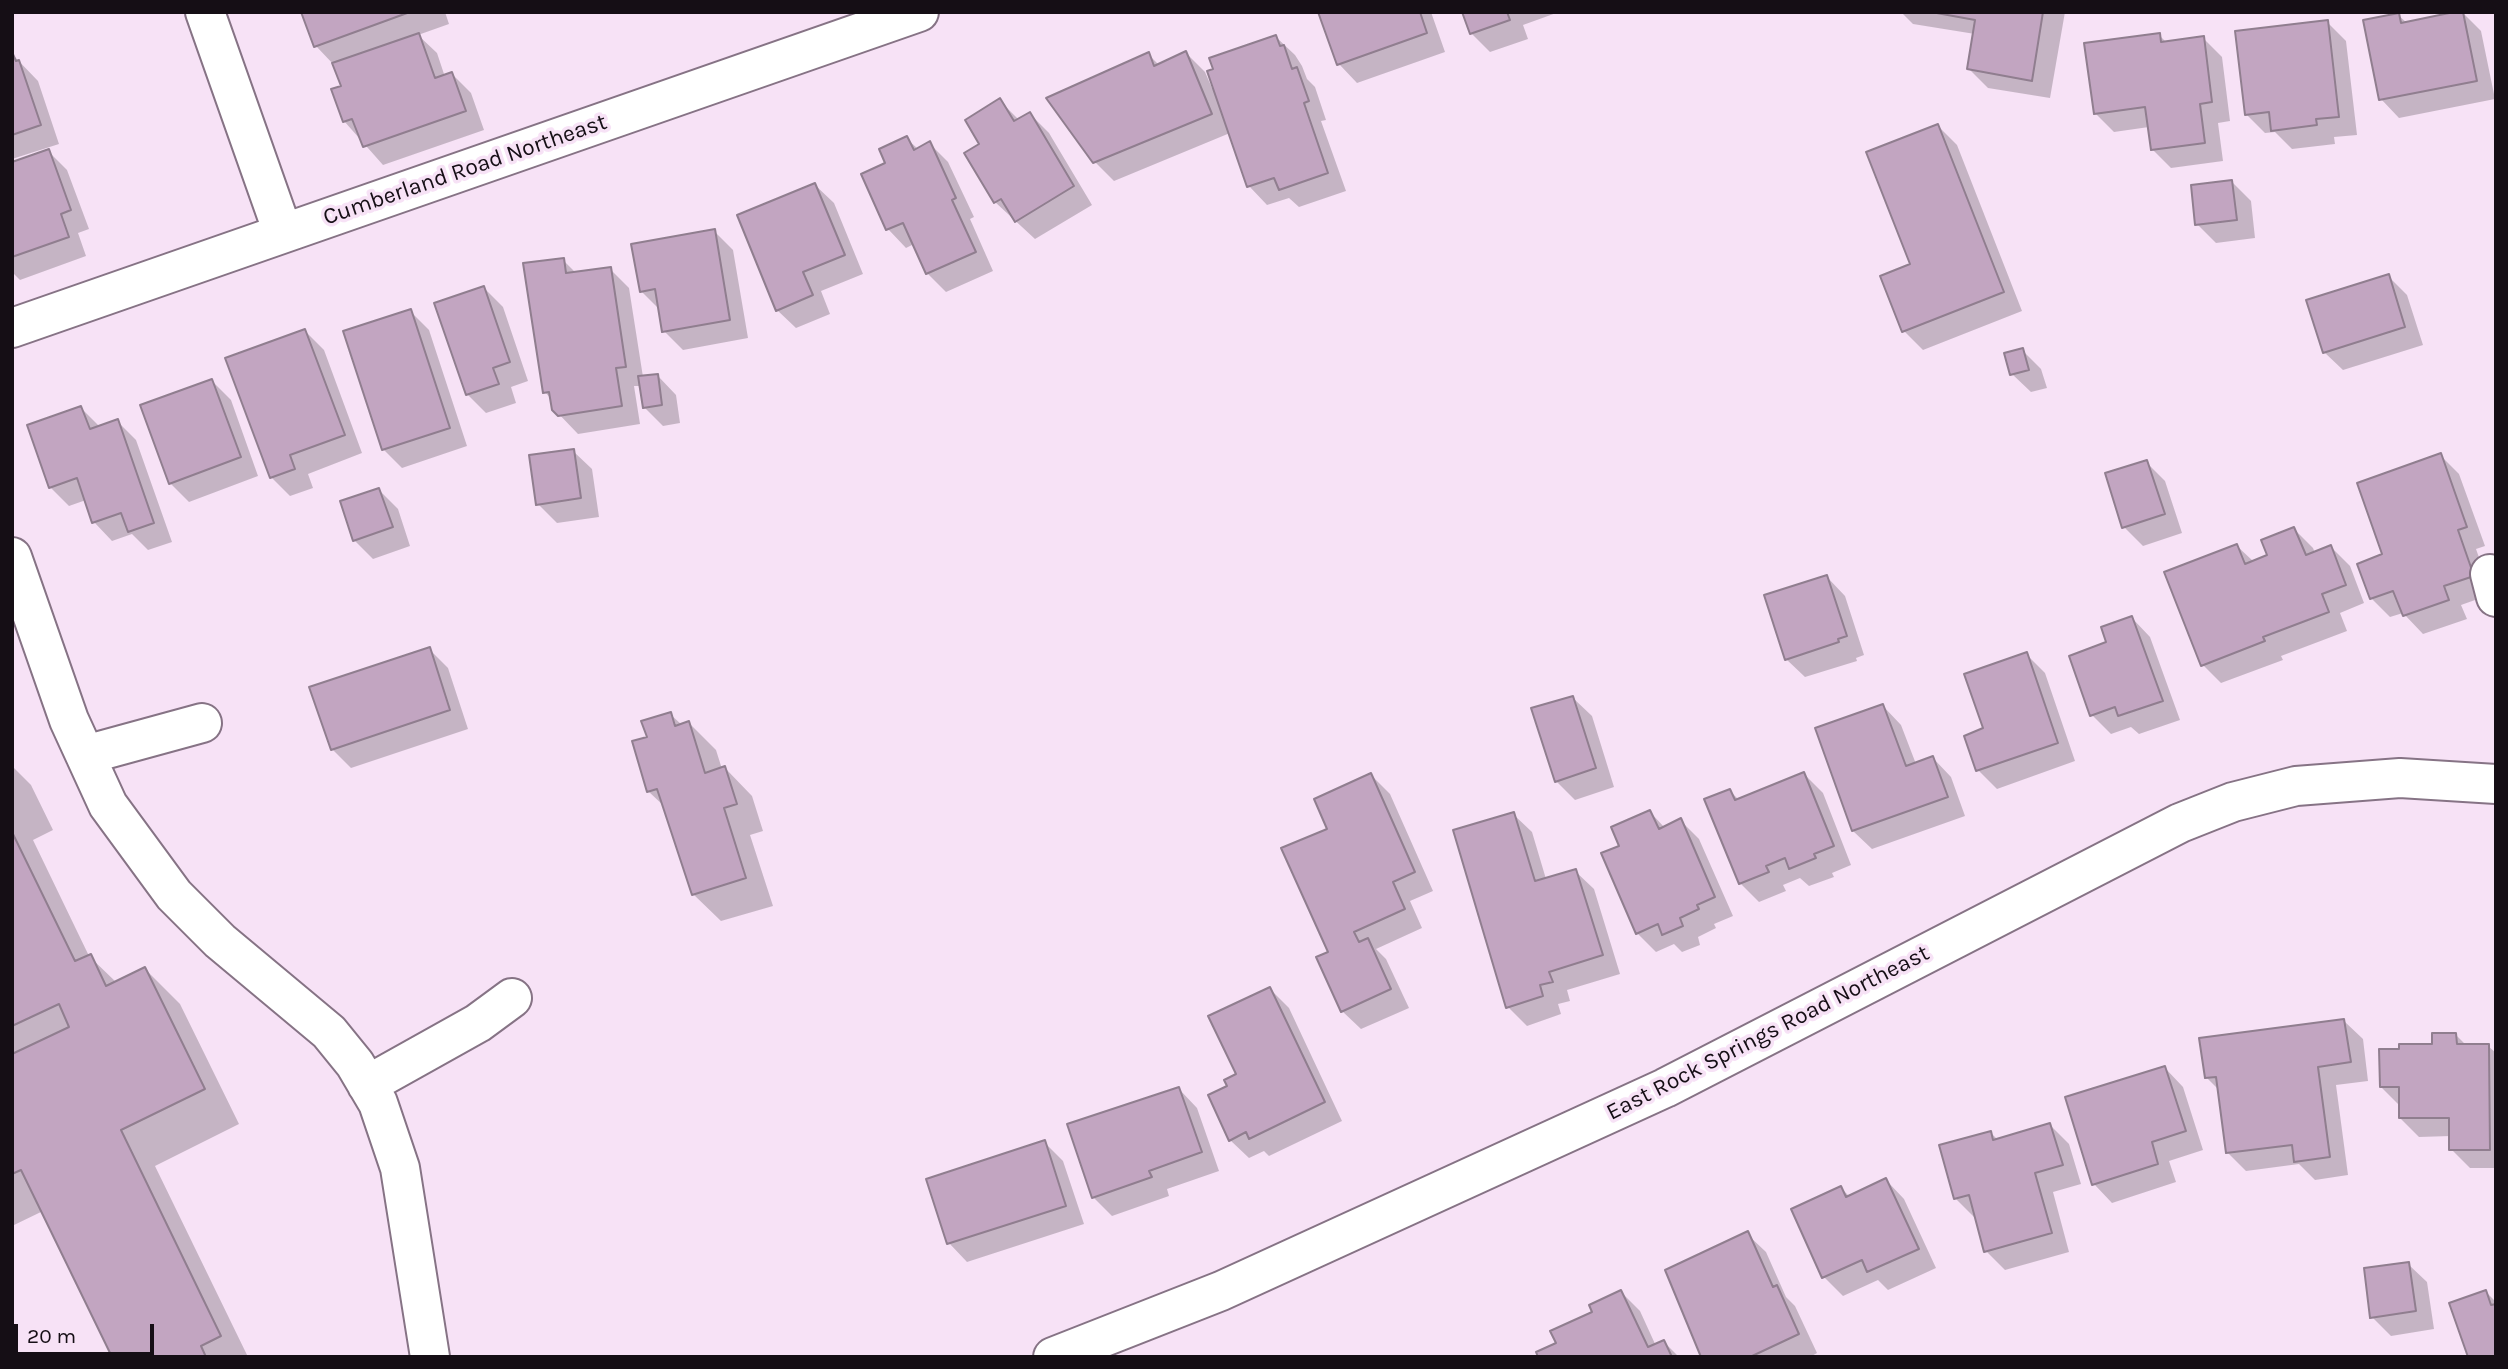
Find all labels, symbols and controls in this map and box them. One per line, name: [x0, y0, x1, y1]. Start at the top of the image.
street label: Cumberland Road Northeast: [320, 108, 610, 232]
street label: East Rock Springs Road Northeast: [1602, 939, 1934, 1127]
scale bar: [18, 1310, 158, 1354]
text: 20 m: [27, 1324, 76, 1348]

